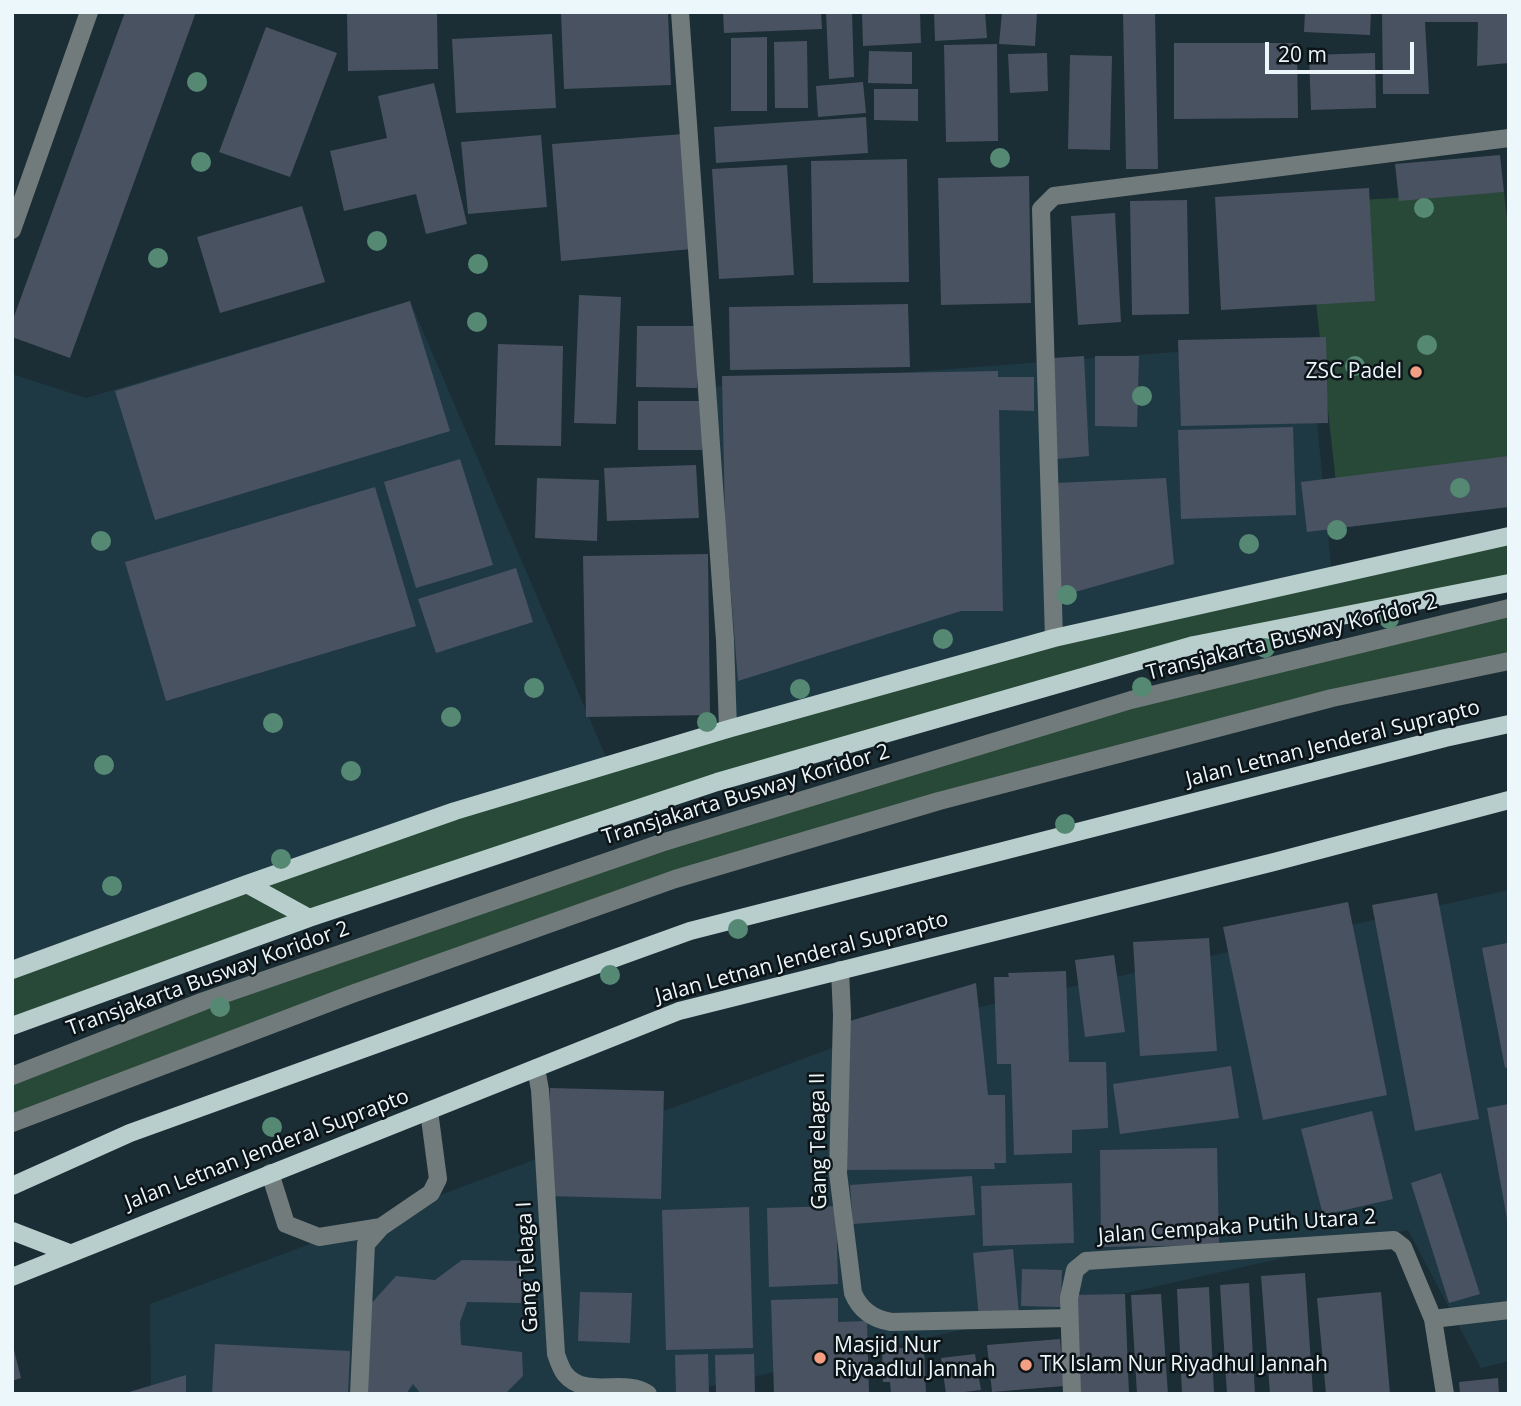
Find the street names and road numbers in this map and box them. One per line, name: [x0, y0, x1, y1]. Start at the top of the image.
street label: Transjakarta Busway Koridor 2: [1144, 590, 1440, 686]
street label: Jalan Letnan Jenderal Suprapto: [1183, 695, 1483, 793]
street label: Transjakarta Busway Koridor 2: [599, 739, 893, 851]
street label: Jalan Letnan Jenderal Suprapto: [653, 907, 951, 1009]
street label: Transjakarta Busway Koridor 2: [63, 916, 353, 1042]
street label: Gang Telaga II: [805, 1072, 833, 1210]
street label: Jalan Letnan Jenderal Suprapto: [121, 1084, 413, 1216]
street label: Gang Telaga I: [512, 1201, 544, 1333]
street label: Jalan Cempaka Putih Utara 2: [1097, 1205, 1377, 1249]

